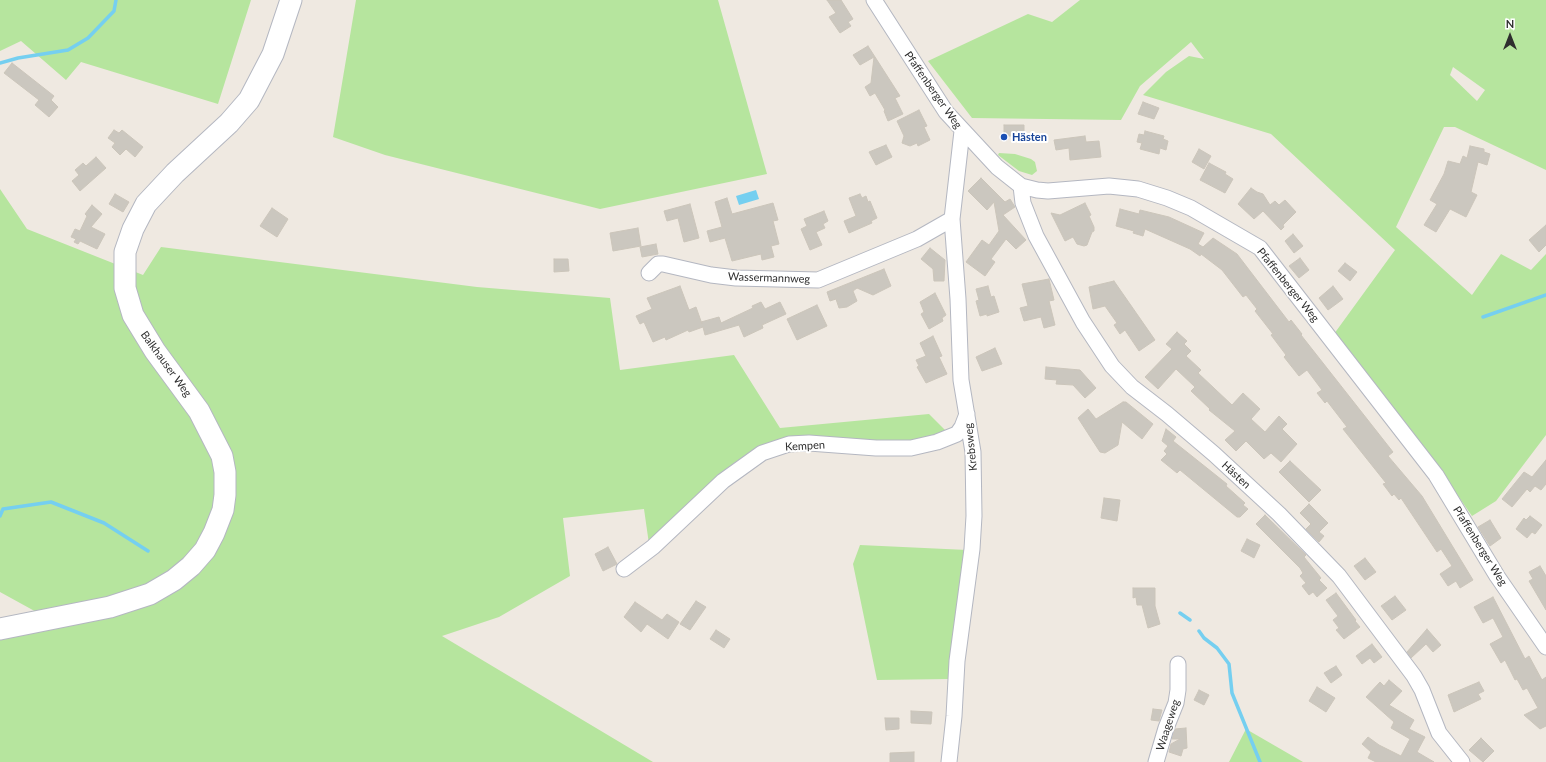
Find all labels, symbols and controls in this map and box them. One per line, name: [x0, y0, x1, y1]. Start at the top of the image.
north arrow: [1490, 16, 1530, 56]
text: N: [1506, 17, 1514, 30]
street label: Pfaffenberger Weg: [901, 49, 965, 131]
place label: Hästen: [1012, 130, 1047, 144]
marker: Hästen: [999, 132, 1009, 142]
street label: Pfaffenberger Weg: [1254, 245, 1322, 325]
street label: Wassermannweg: [728, 270, 810, 286]
street label: Balkhauser Weg: [138, 329, 194, 399]
street label: Krebsweg: [962, 422, 980, 472]
street label: Kempen: [785, 438, 825, 454]
street label: Hästen: [1219, 458, 1253, 492]
street label: Pfaffenberger Weg: [1450, 504, 1510, 588]
street label: Waageweg: [1154, 698, 1182, 752]

